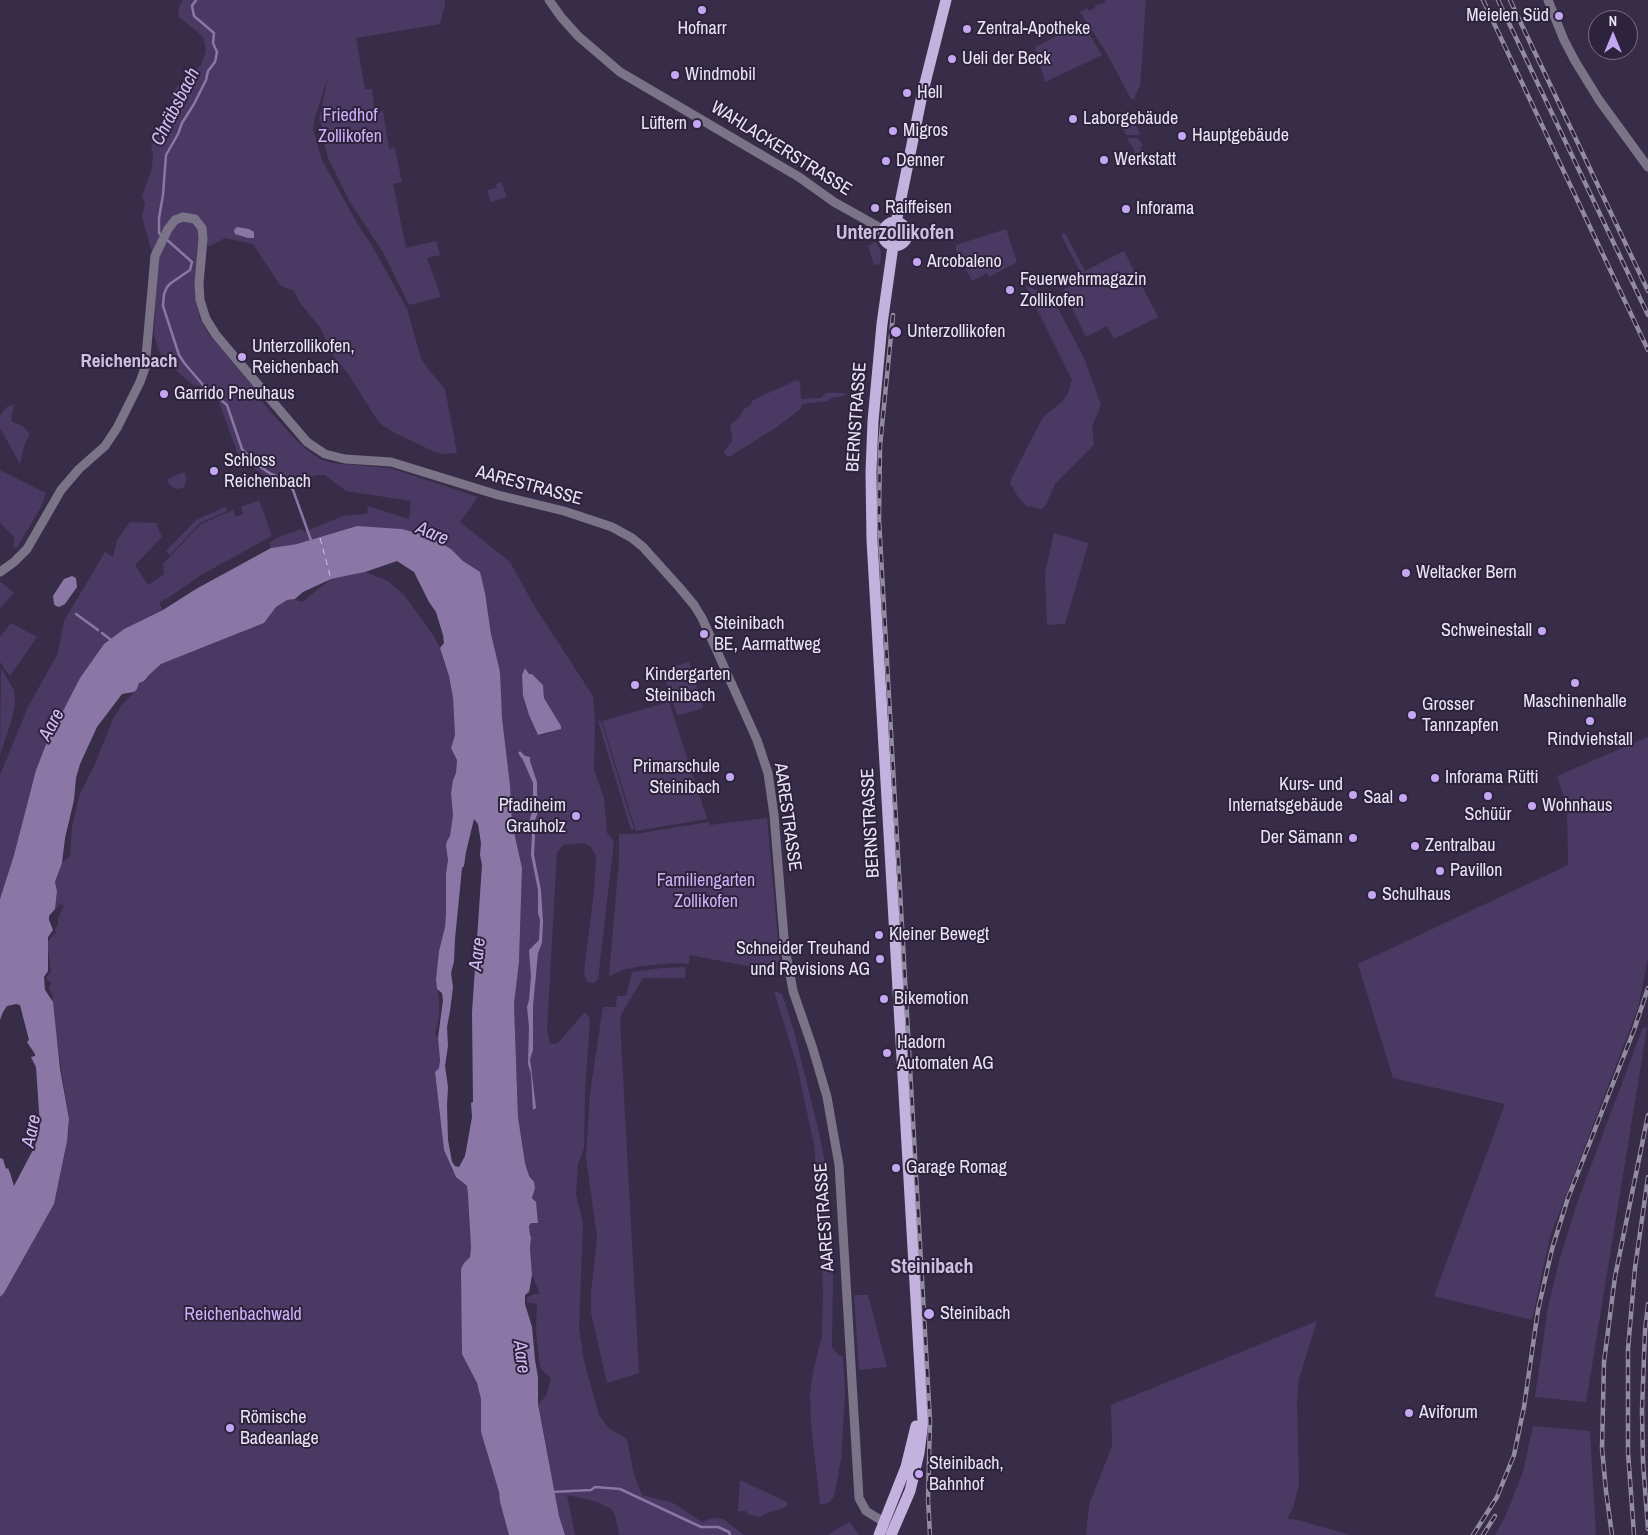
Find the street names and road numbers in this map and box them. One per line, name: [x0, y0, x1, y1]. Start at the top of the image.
street label: WAHLACKERSTRASSE: [707, 97, 855, 201]
street label: BERNSTRASSE: [842, 361, 872, 473]
street label: AARESTRASSE: [474, 461, 584, 511]
street label: AARESTRASSE: [769, 761, 805, 873]
street label: BERNSTRASSE: [857, 768, 885, 878]
street label: AARESTRASSE: [810, 1162, 840, 1272]

